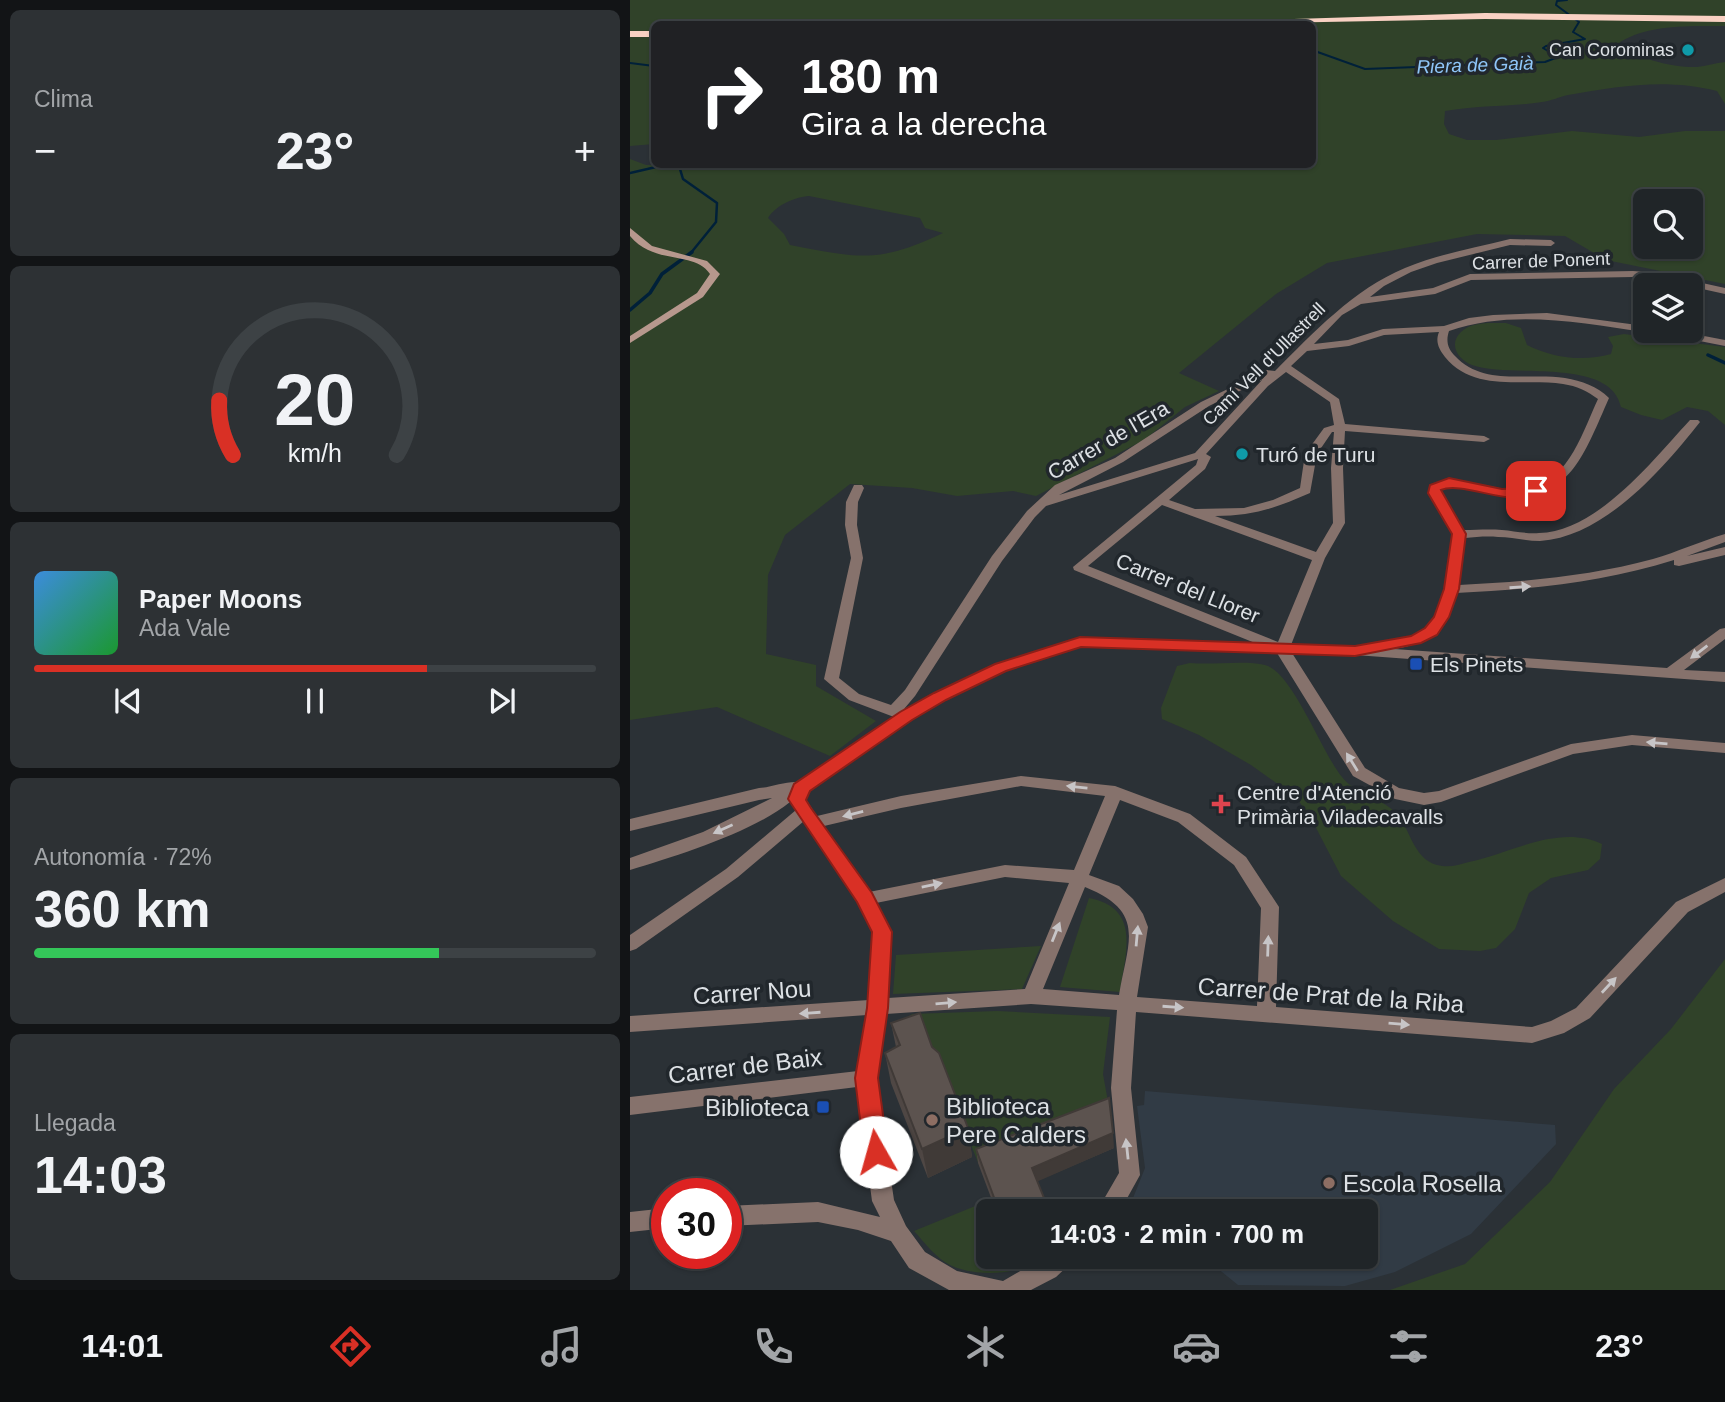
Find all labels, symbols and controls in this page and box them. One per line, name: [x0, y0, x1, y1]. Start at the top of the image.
place label: Can Corominas: [1549, 40, 1674, 60]
marker: Can Corominas: [1680, 42, 1696, 58]
icon: right: [686, 49, 777, 140]
text: 180 m: [801, 49, 940, 103]
water label: Riera de Gaià: [1416, 52, 1534, 78]
text: Clima: [34, 86, 93, 112]
text: Gira a la derecha: [801, 106, 1046, 142]
text: 23°: [276, 122, 354, 180]
text: −: [34, 130, 56, 172]
text: +: [574, 130, 596, 172]
map controls: [1633, 189, 1703, 343]
button: search: [1633, 189, 1703, 259]
street label: Carrer de Ponent: [1472, 249, 1610, 273]
button: layers: [1633, 273, 1703, 343]
street label: Camí Vell d'Ullastrell: [1199, 299, 1329, 429]
text: 20: [275, 359, 355, 440]
street label: Carrer de l'Era: [1043, 396, 1173, 484]
text: km/h: [288, 439, 342, 467]
place label: Turó de Turu: [1256, 443, 1375, 466]
marker: Turó de Turu: [1234, 446, 1250, 462]
pin: [1506, 461, 1566, 521]
icon: arrive: [1517, 472, 1555, 510]
street label: Carrer del Llorer: [1113, 549, 1263, 627]
one-way arrow: [1509, 581, 1531, 592]
text: Paper Moons: [139, 584, 302, 614]
text: Ada Vale: [139, 615, 231, 641]
one-way arrow: [1690, 644, 1708, 659]
place label: Els Pinets: [1430, 653, 1523, 676]
marker: Els Pinets: [1408, 656, 1424, 672]
icon: previous: [109, 682, 147, 720]
icon: pause: [296, 682, 334, 720]
icon: next: [483, 682, 521, 720]
one-way arrow: [1646, 737, 1668, 748]
one-way arrow: [1346, 753, 1359, 772]
place label: Centre d'Atenció Primària Viladecavalls: [1237, 781, 1443, 828]
one-way arrow: [1066, 782, 1088, 793]
marker: Centre d'Atenció Primària Viladecavalls: [1211, 794, 1231, 814]
one-way arrow: [842, 808, 864, 819]
one-way arrow: [713, 823, 733, 835]
text: Autonomía · 72%: [34, 844, 212, 870]
text: 360 km: [34, 880, 210, 938]
one-way arrow: [921, 880, 943, 891]
one-way arrow: [1051, 922, 1062, 943]
one-way arrow: [1132, 925, 1143, 947]
one-way arrow: [1263, 934, 1274, 956]
street label: Carrer de Prat de la Riba: [1197, 972, 1466, 1018]
street label: Carrer Nou: [692, 974, 812, 1010]
one-way arrow: [1601, 977, 1617, 994]
one-way arrow: [935, 997, 957, 1008]
one-way arrow: [1162, 1002, 1184, 1013]
one-way arrow: [798, 1007, 820, 1018]
one-way arrow: [1389, 1019, 1411, 1030]
street label: Carrer de Baix: [667, 1043, 823, 1089]
place label: Biblioteca Pere Calders: [946, 1093, 1086, 1148]
place label: Biblioteca: [705, 1094, 810, 1121]
marker: Biblioteca: [815, 1099, 831, 1115]
text: Llegada: [34, 1110, 116, 1136]
marker: Biblioteca Pere Calders: [924, 1112, 940, 1128]
position arrow: [839, 1115, 913, 1189]
one-way arrow: [1121, 1137, 1132, 1159]
text: 14:03: [34, 1146, 167, 1204]
place label: Escola Rosella: [1343, 1170, 1502, 1197]
marker: Escola Rosella: [1321, 1175, 1337, 1191]
speed limit sign: 30: [651, 1178, 742, 1269]
text: 14:03 · 2 min · 700 m: [1050, 1219, 1304, 1249]
icon: directions: [326, 1322, 375, 1371]
icon: music: [537, 1322, 586, 1371]
icon: phone: [749, 1322, 798, 1371]
icon: climate: [961, 1322, 1010, 1371]
icon: car: [1172, 1322, 1221, 1371]
icon: filters: [1384, 1322, 1433, 1371]
text: 14:01: [81, 1328, 163, 1364]
text: 23°: [1595, 1328, 1644, 1364]

